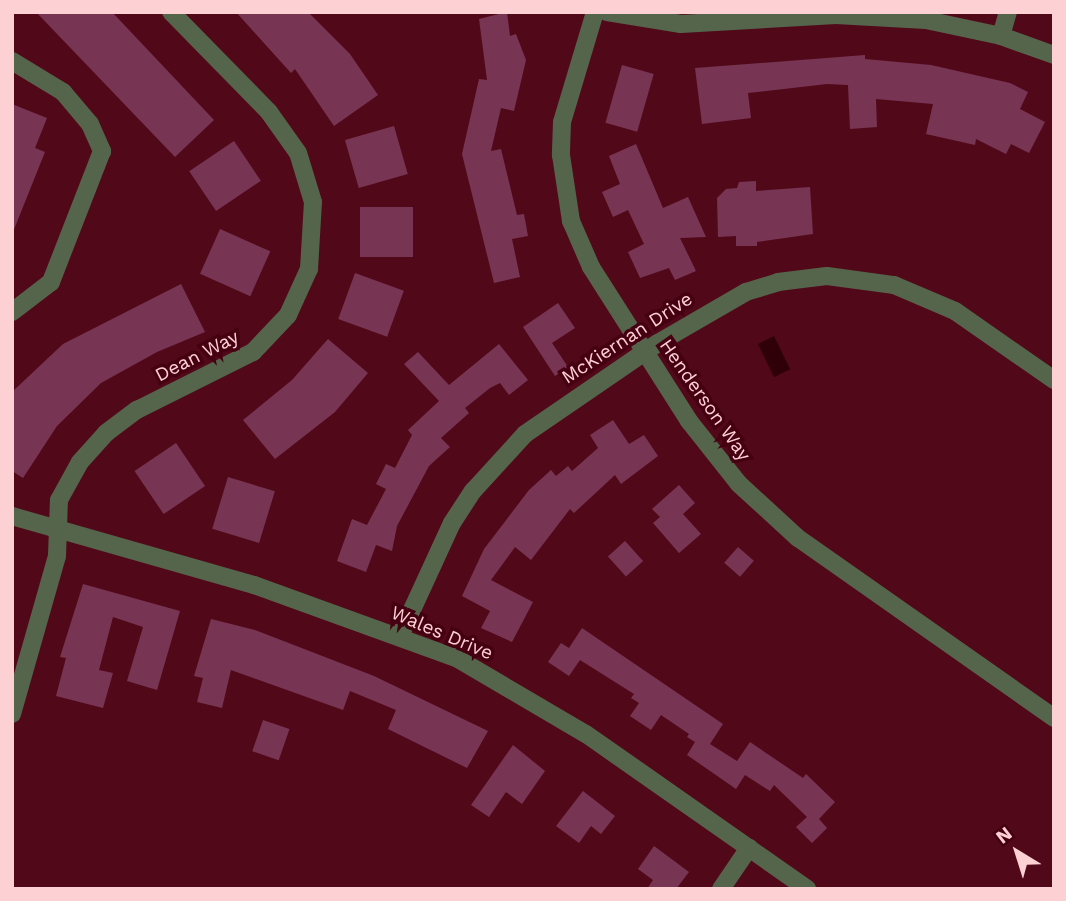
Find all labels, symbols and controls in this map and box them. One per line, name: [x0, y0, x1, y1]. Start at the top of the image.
street label: McKiernan Drive: [557, 287, 697, 389]
street label: Dean Way: [151, 325, 243, 387]
street label: Henderson Way: [654, 335, 756, 465]
street label: Wales Drive: [387, 601, 497, 665]
north arrow: [982, 817, 1052, 887]
text: N: [991, 822, 1016, 848]

